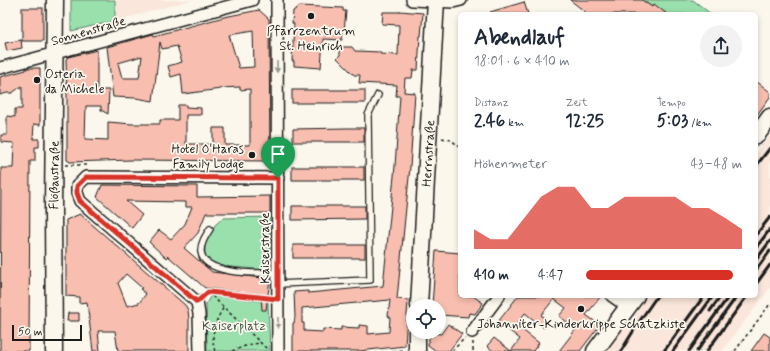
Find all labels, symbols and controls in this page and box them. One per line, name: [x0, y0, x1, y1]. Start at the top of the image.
marker: Pfarrzentrum St. Heinrich: [306, 11, 316, 21]
street label: Sonnenstraße: [49, 13, 128, 50]
place label: Pfarrzentrum St. Heinrich: [267, 23, 355, 55]
text: Abendlauf: [474, 24, 565, 52]
button: share: [700, 25, 742, 67]
text: 18:01 · 6 × 410 m: [474, 53, 570, 70]
one-way arrow: [274, 61, 280, 74]
place label: Osteria da Michele: [45, 66, 105, 98]
marker: Osteria da Michele: [32, 75, 42, 85]
text: Distanz: [474, 96, 509, 110]
text: Zeit: [565, 96, 588, 110]
text: Tempo: [657, 96, 686, 110]
text: 2.46: [474, 110, 505, 132]
text: 12:25: [565, 110, 604, 132]
text: 5:03: [657, 110, 688, 132]
text: km: [505, 116, 524, 130]
text: /km: [688, 116, 712, 130]
street label: Herrnstraße: [419, 119, 439, 187]
pin: [261, 137, 295, 178]
street label: Flößaustraße: [46, 141, 64, 209]
place label: Hotel O'Haras Family Lodge: [172, 141, 244, 173]
icon: arrive: [267, 143, 289, 165]
marker: Hotel O'Haras Family Lodge: [247, 150, 257, 160]
text: Höhenmeter: [474, 156, 547, 173]
text: 43–48 m: [690, 156, 742, 173]
street label: Kaiserstraße: [257, 212, 274, 284]
text: 410 m: [474, 267, 509, 284]
text: 4:47: [538, 267, 563, 284]
map controls: [406, 299, 446, 339]
button: locate: [406, 299, 446, 339]
marker: Johanniter-Kinderkrippe Schatzkiste: [576, 304, 586, 314]
place label: Johanniter-Kinderkrippe Schatzkiste: [477, 316, 685, 333]
one-way arrow: [275, 317, 281, 330]
park label: Kaiserplatz: [202, 318, 266, 335]
scale bar: [12, 323, 82, 342]
text: 50 m: [18, 325, 43, 339]

